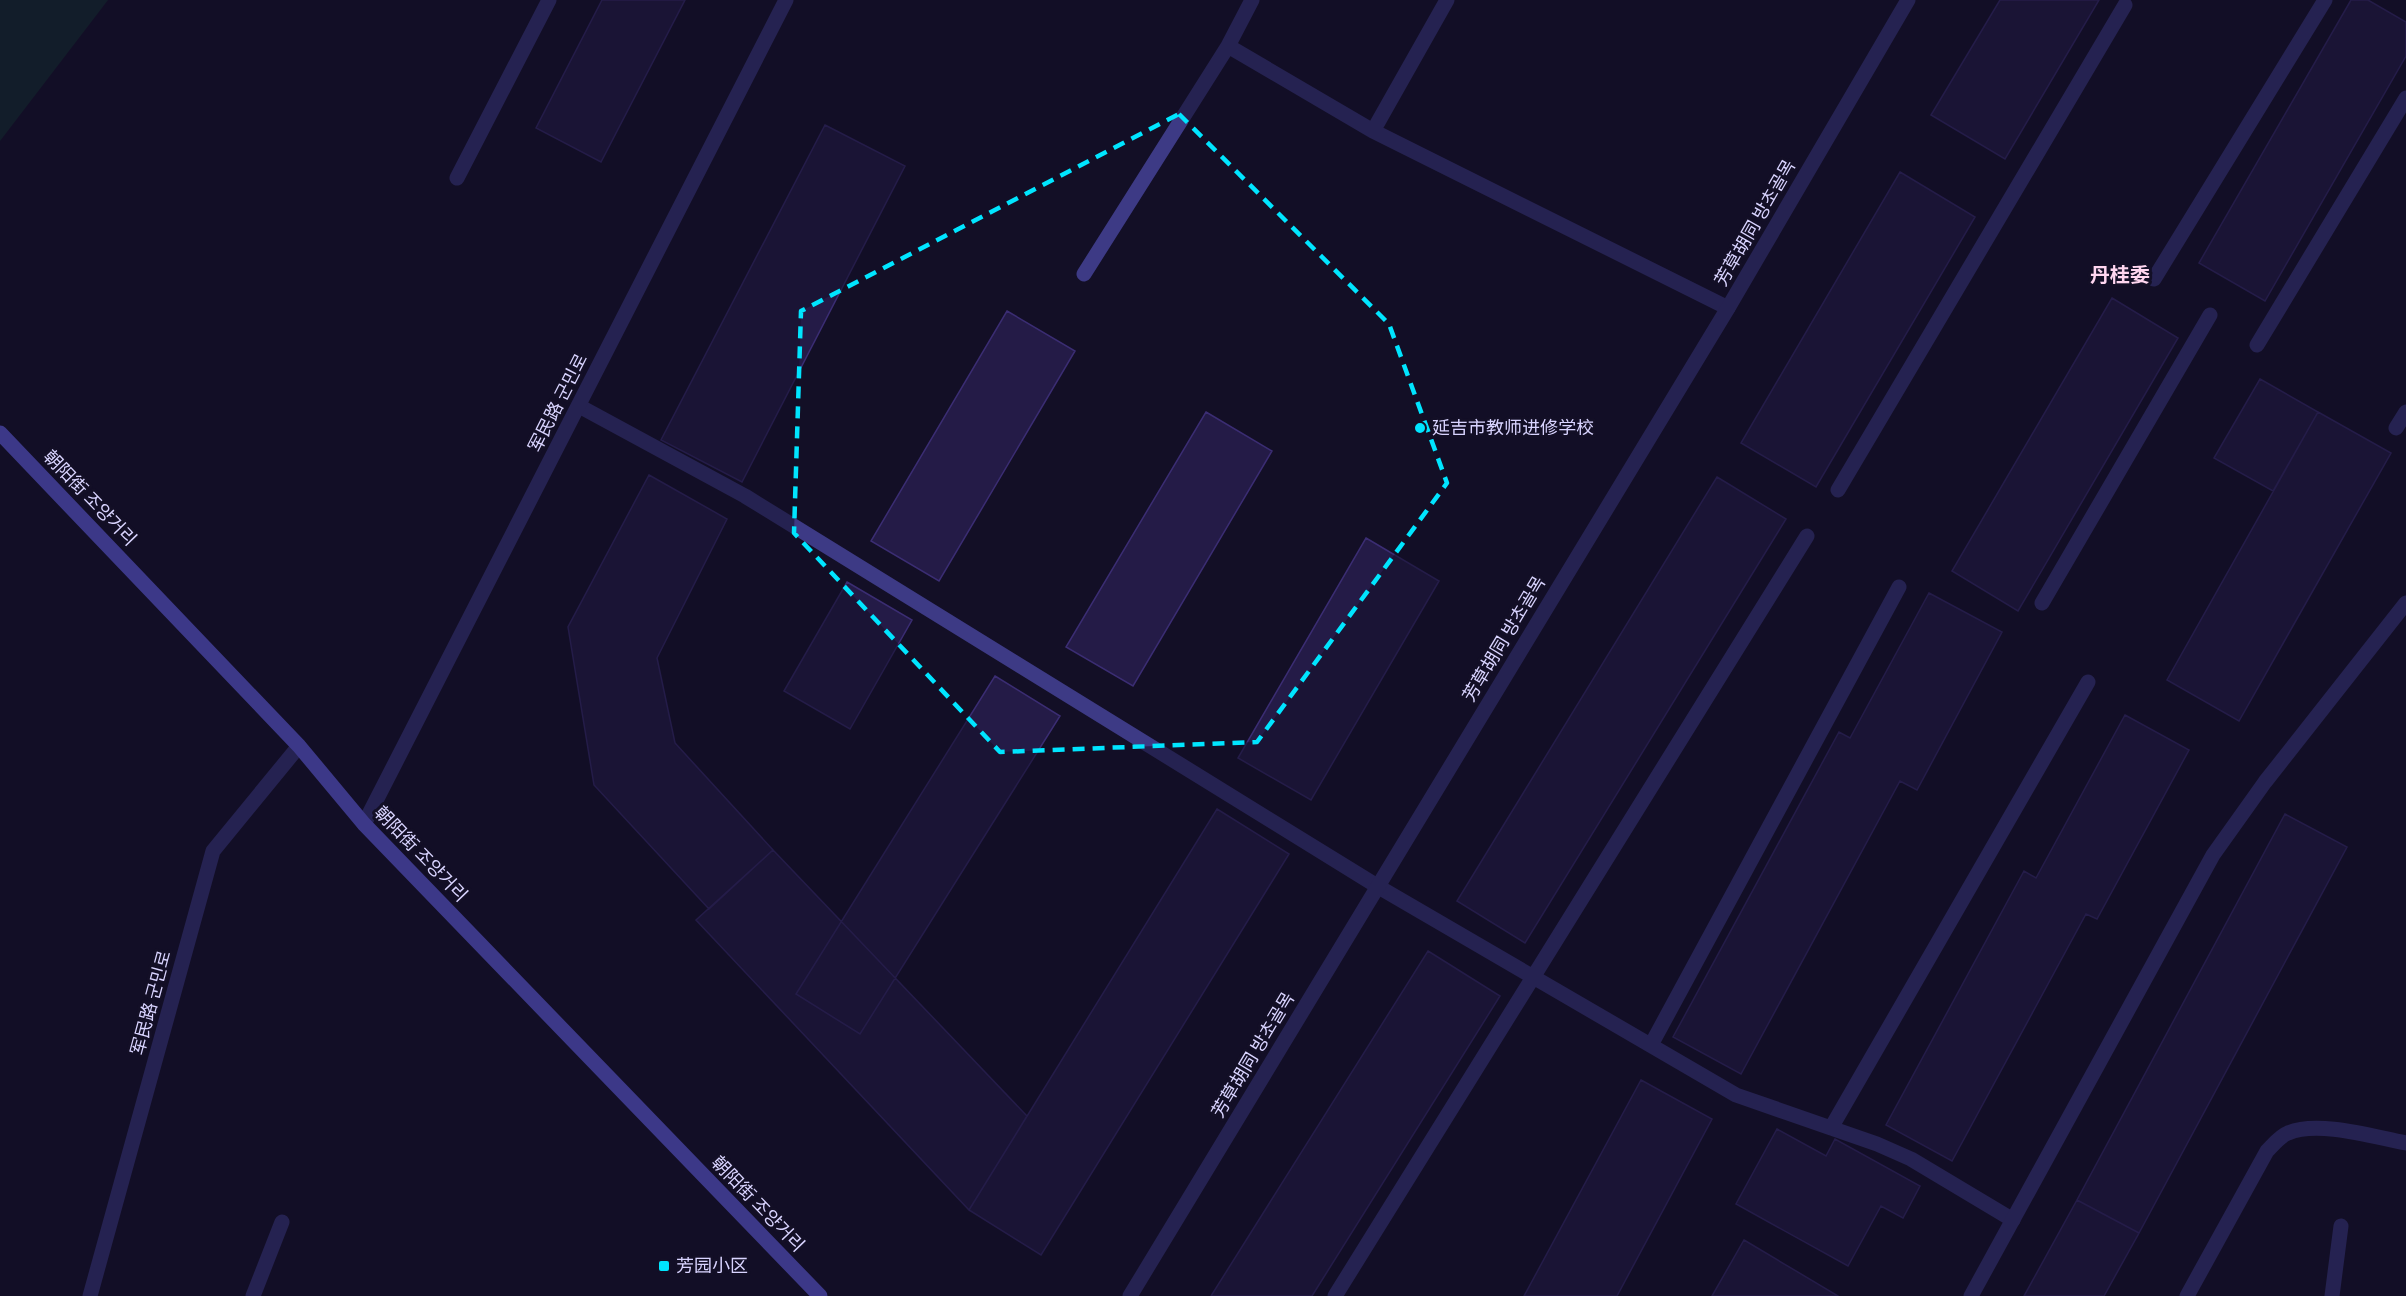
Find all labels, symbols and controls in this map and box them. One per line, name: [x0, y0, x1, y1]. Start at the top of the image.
street label: 芳草胡同 방초골목: [1710, 156, 1800, 290]
district label: 丹桂委: [2090, 263, 2150, 287]
street label: 军民路 군민로: [524, 350, 592, 456]
place label: 延吉市教师进修学校: [1432, 417, 1594, 439]
marker: 延吉市教师进修学校: [1413, 421, 1427, 435]
street label: 朝阳街 조양거리: [39, 446, 141, 550]
street label: 芳草胡同 방초골목: [1458, 572, 1550, 706]
street label: 朝阳街 조양거리: [370, 802, 472, 906]
street label: 军民路 군민로: [126, 948, 176, 1058]
street label: 芳草胡同 방초골목: [1207, 988, 1299, 1122]
street label: 朝阳街 조양거리: [707, 1152, 809, 1256]
place label: 芳园小区: [676, 1255, 748, 1277]
marker: 芳园小区: [657, 1259, 671, 1273]

